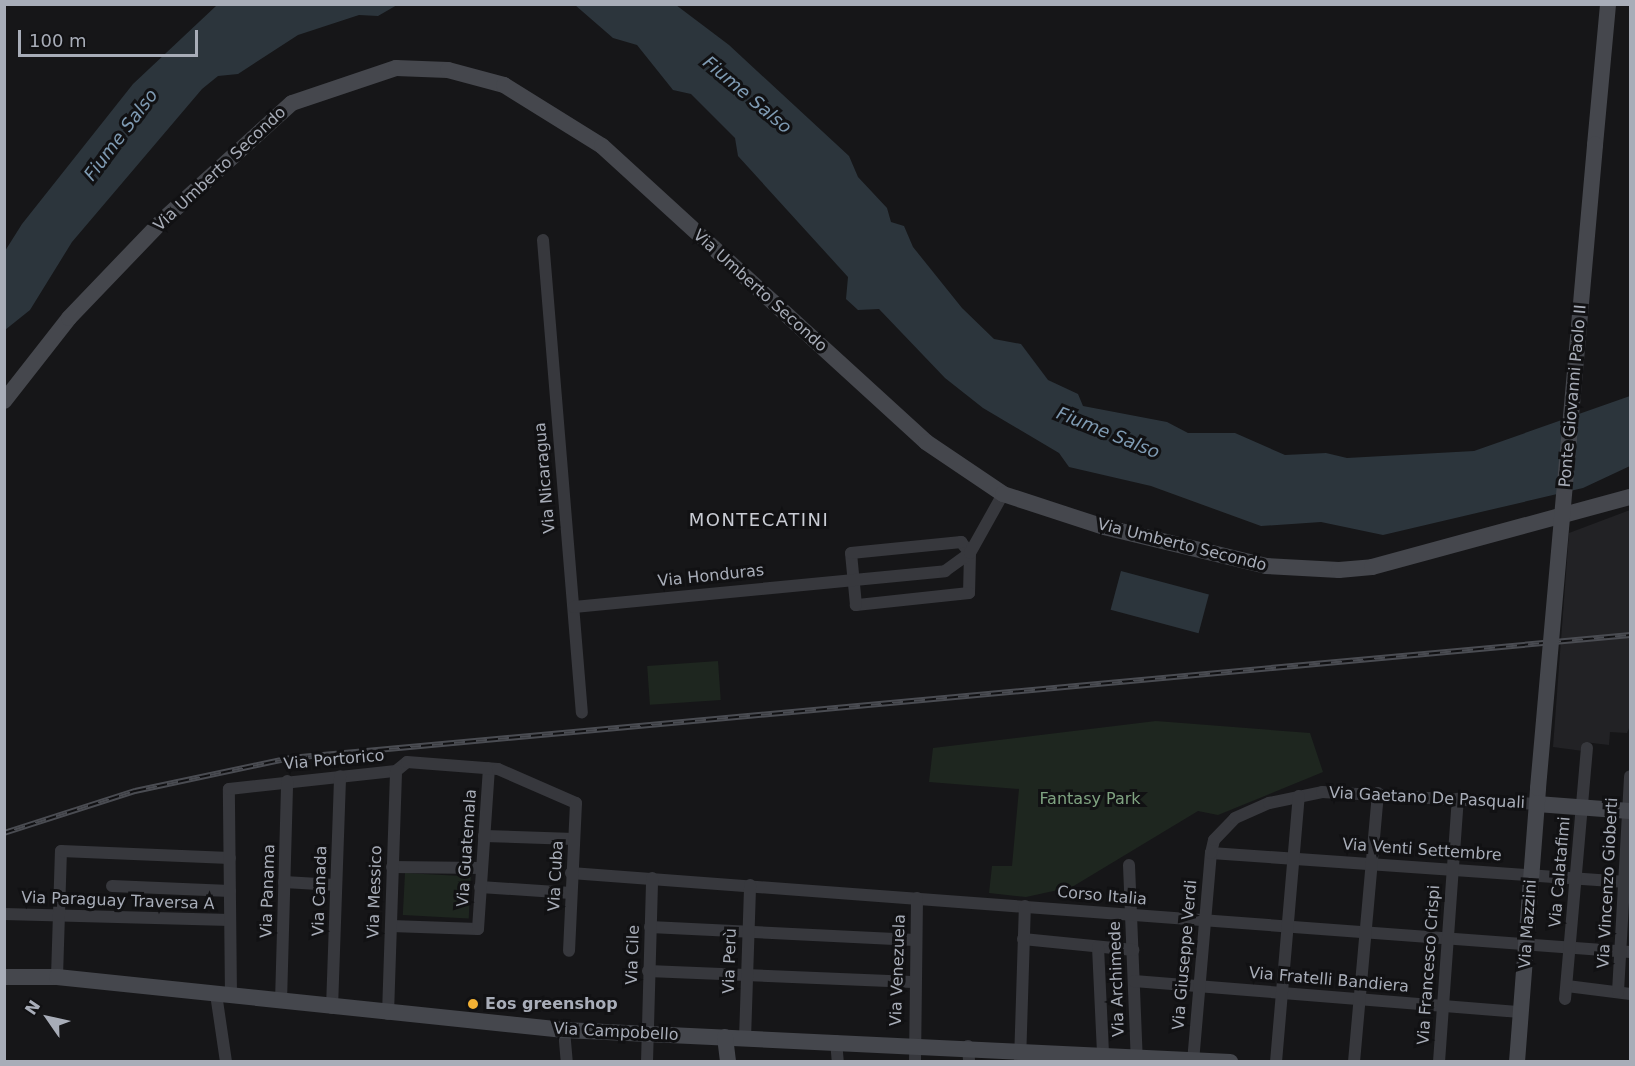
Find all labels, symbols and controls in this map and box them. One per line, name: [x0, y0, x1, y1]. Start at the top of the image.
scale bar: [21, 18, 201, 56]
text: 100 m: [29, 30, 87, 51]
water label: Fiume Salso: [698, 52, 796, 138]
water label: Fiume Salso: [80, 85, 162, 185]
street label: Via Umberto Secondo: [150, 103, 290, 235]
street label: Via Umberto Secondo: [689, 226, 831, 356]
street label: Ponte Giovanni Paolo II: [1555, 304, 1591, 488]
water label: Fiume Salso: [1053, 403, 1163, 463]
street label: Via Nicaragua: [531, 422, 559, 534]
district label: MONTECATINI: [689, 509, 829, 531]
street label: Via Umberto Secondo: [1095, 515, 1269, 575]
street label: Via Honduras: [657, 561, 765, 591]
street label: Via Portorico: [283, 746, 385, 774]
street label: Via Gaetano De Pasquali: [1328, 783, 1526, 813]
street label: Via Guatemala: [453, 788, 481, 908]
park label: Fantasy Park: [1039, 789, 1141, 809]
street label: Via Vincenzo Gioberti: [1594, 797, 1622, 969]
street label: Via Calatafimi: [1546, 816, 1574, 928]
street label: Via Venti Settembre: [1342, 835, 1502, 865]
street label: Via Cuba: [545, 840, 567, 912]
street label: Via Panama: [257, 844, 279, 938]
street label: Via Canada: [309, 845, 331, 937]
street label: Via Messico: [364, 845, 386, 939]
street label: Via Giuseppe Verdi: [1169, 879, 1201, 1031]
street label: Via Mazzini: [1515, 879, 1541, 969]
street label: Corso Italia: [1056, 883, 1148, 909]
street label: Via Francesco Crispi: [1414, 884, 1444, 1046]
street label: Via Paraguay Traversa A: [21, 888, 215, 914]
street label: Via Venezuela: [886, 914, 910, 1026]
street label: Via Archimede: [1105, 921, 1129, 1037]
street label: Via Cile: [622, 925, 644, 985]
street label: Via Perù: [719, 928, 741, 994]
street label: Via Fratelli Bandiera: [1248, 963, 1410, 997]
north arrow: [18, 988, 78, 1048]
place label: Eos greenshop: [485, 994, 618, 1014]
text: N: [21, 997, 44, 1019]
marker: Eos greenshop: [466, 997, 480, 1011]
street label: Via Campobello: [553, 1019, 679, 1045]

